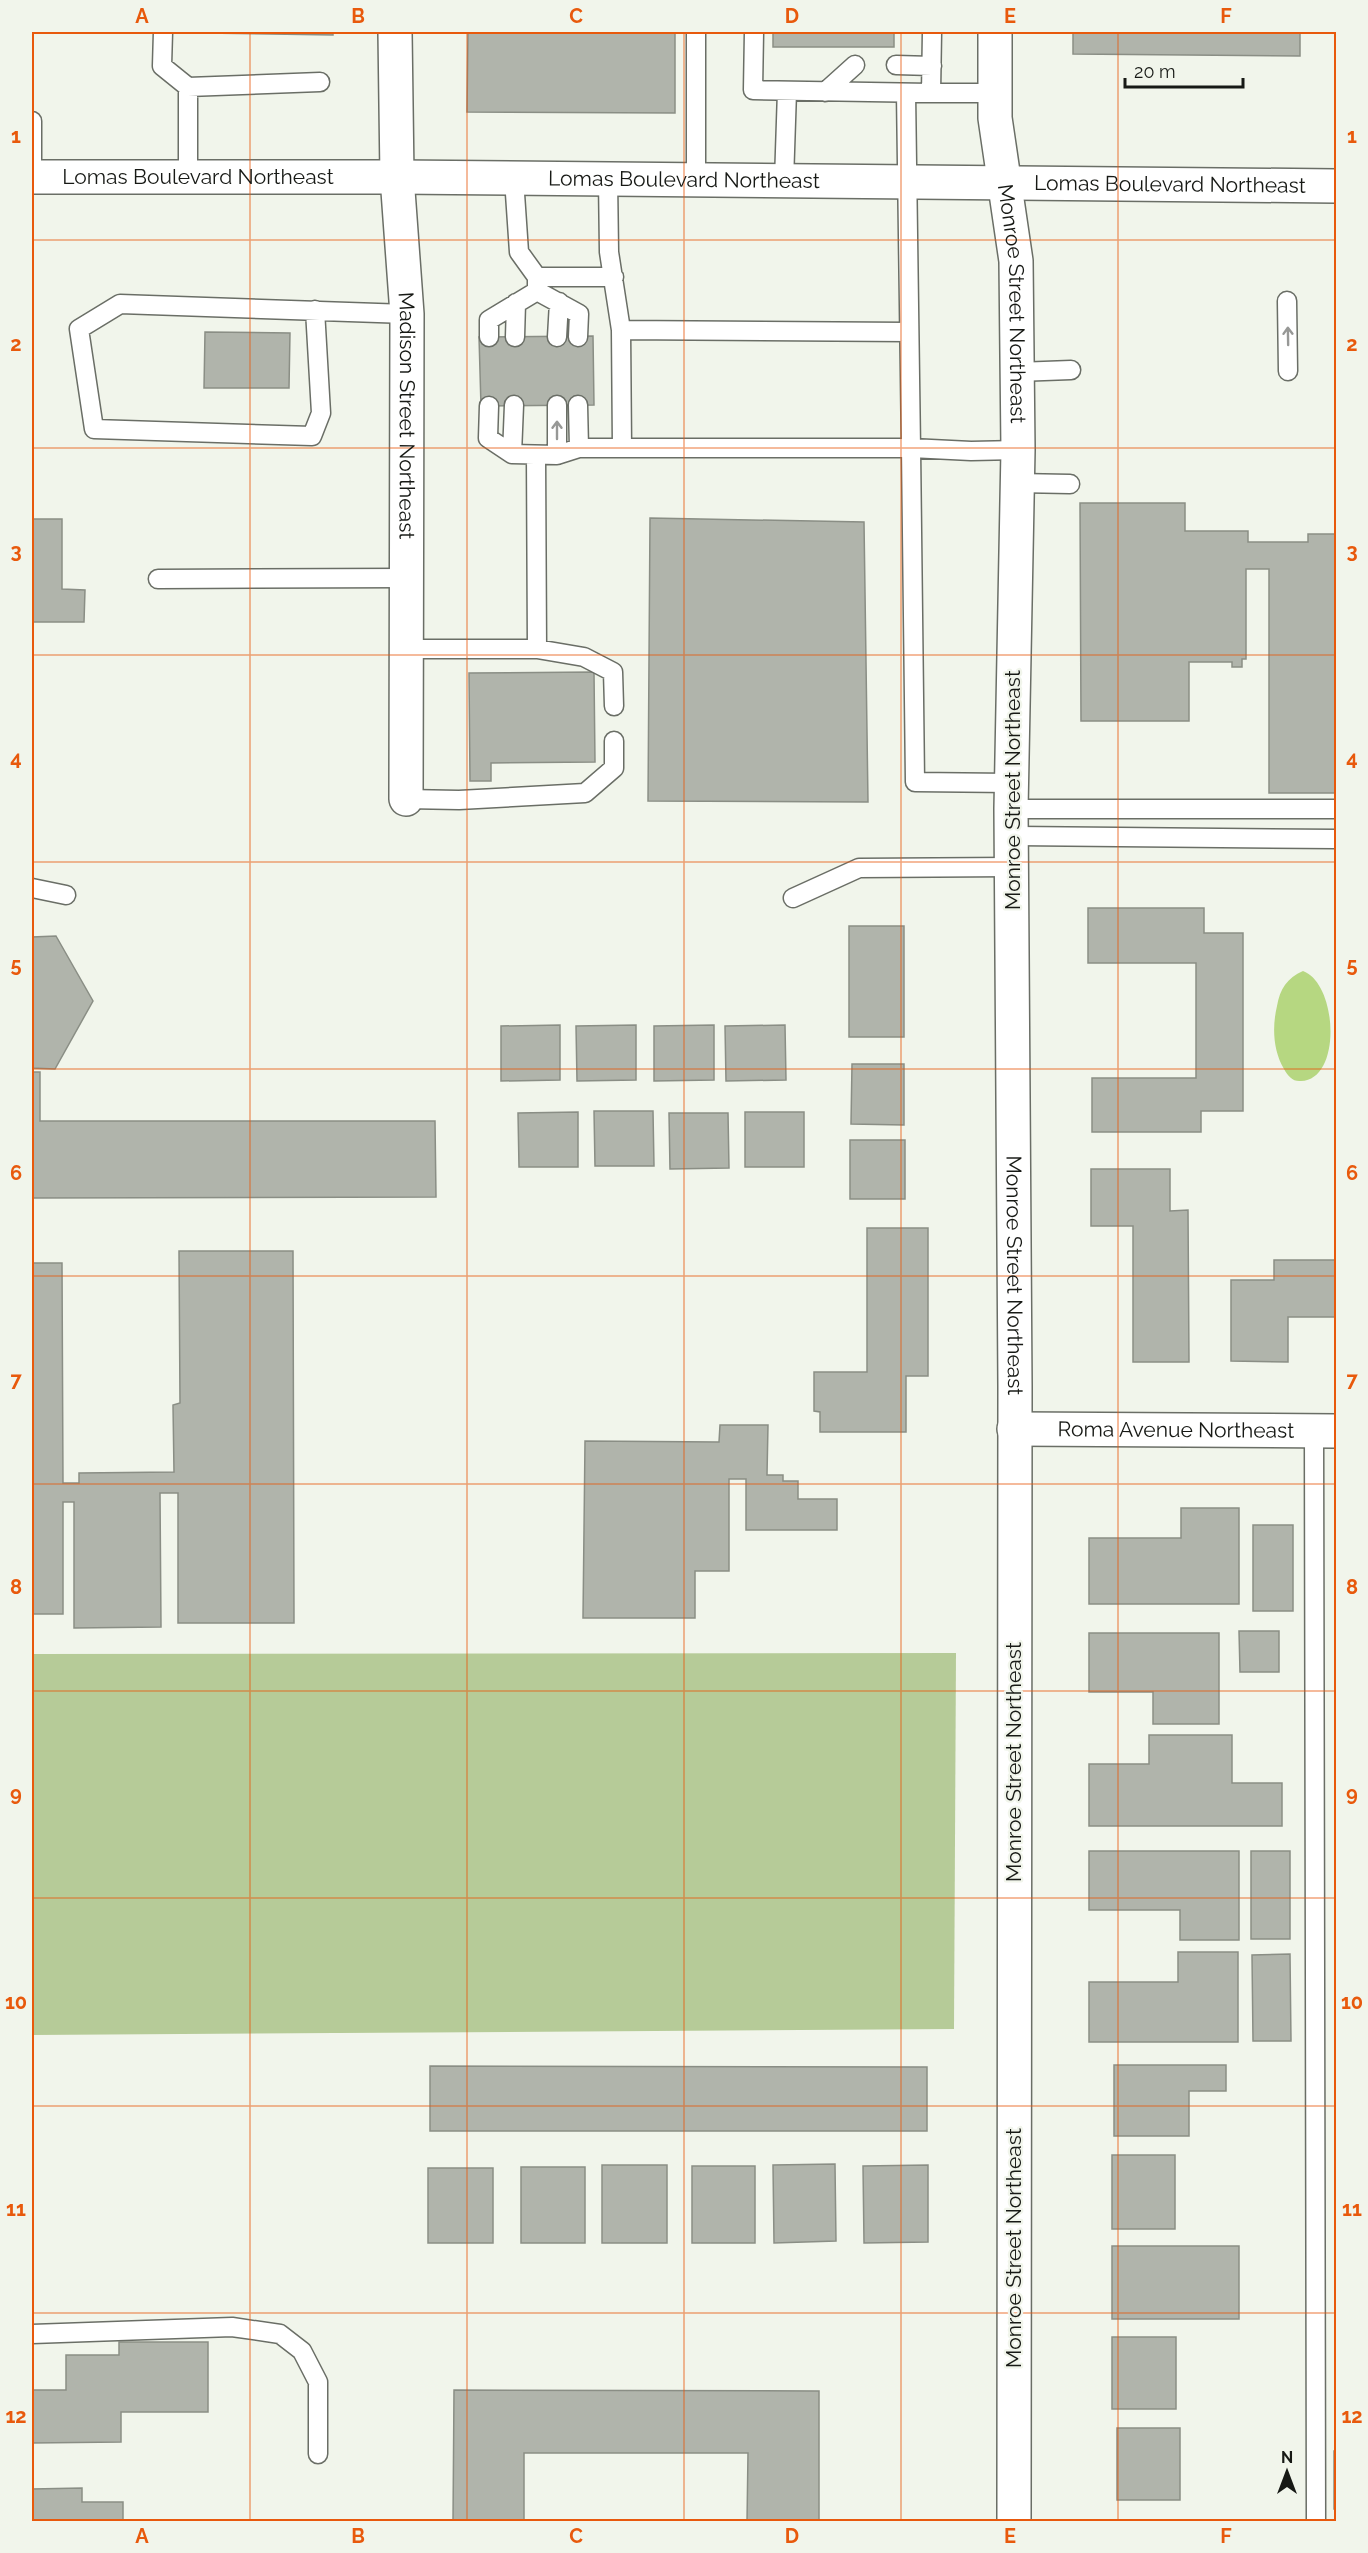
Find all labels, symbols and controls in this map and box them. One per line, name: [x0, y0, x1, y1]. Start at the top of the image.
text: A: [135, 4, 149, 28]
text: B: [351, 4, 365, 28]
text: C: [569, 4, 583, 28]
text: D: [785, 4, 799, 28]
text: E: [1004, 4, 1016, 28]
text: F: [1220, 4, 1232, 28]
scale bar: [1125, 51, 1244, 89]
text: 20 m: [1134, 61, 1176, 82]
text: 1: [11, 124, 21, 148]
text: 1: [1347, 124, 1357, 148]
street label: Lomas Boulevard Northeast: [62, 164, 334, 189]
street label: Lomas Boulevard Northeast: [548, 165, 820, 193]
street label: Lomas Boulevard Northeast: [1034, 170, 1306, 198]
street label: Monroe Street Northeast: [993, 182, 1031, 424]
street label: Madison Street Northeast: [393, 291, 420, 539]
one-way arrow: [1282, 327, 1294, 347]
text: 2: [10, 332, 22, 356]
text: 2: [1346, 332, 1358, 356]
one-way arrow: [551, 421, 563, 441]
text: 3: [10, 539, 22, 563]
text: 3: [1346, 539, 1358, 563]
street label: Monroe Street Northeast: [1000, 670, 1025, 910]
text: 4: [10, 746, 22, 770]
text: 4: [1346, 746, 1358, 770]
text: 5: [10, 953, 22, 977]
text: 5: [1346, 953, 1358, 977]
street label: Monroe Street Northeast: [1001, 1155, 1028, 1395]
text: 6: [10, 1161, 22, 1185]
text: 6: [1346, 1161, 1358, 1185]
text: 7: [10, 1368, 22, 1392]
text: 7: [1346, 1368, 1358, 1392]
street label: Roma Avenue Northeast: [1058, 1416, 1294, 1443]
text: 8: [10, 1575, 22, 1599]
text: 8: [1346, 1575, 1358, 1599]
street label: Monroe Street Northeast: [1001, 1642, 1026, 1882]
text: 9: [10, 1782, 22, 1806]
text: 9: [1346, 1782, 1358, 1806]
text: 10: [5, 1990, 27, 2014]
text: 10: [1341, 1990, 1363, 2014]
street label: Monroe Street Northeast: [1001, 2128, 1026, 2368]
text: 11: [6, 2197, 26, 2221]
text: 11: [1342, 2197, 1362, 2221]
text: 12: [5, 2404, 27, 2428]
text: 12: [1341, 2404, 1363, 2428]
north arrow: [1257, 2442, 1317, 2502]
text: N: [1281, 2448, 1293, 2467]
text: A: [135, 2524, 149, 2548]
text: B: [351, 2524, 365, 2548]
text: C: [569, 2524, 583, 2548]
text: D: [785, 2524, 799, 2548]
text: E: [1004, 2524, 1016, 2548]
text: F: [1220, 2524, 1232, 2548]

